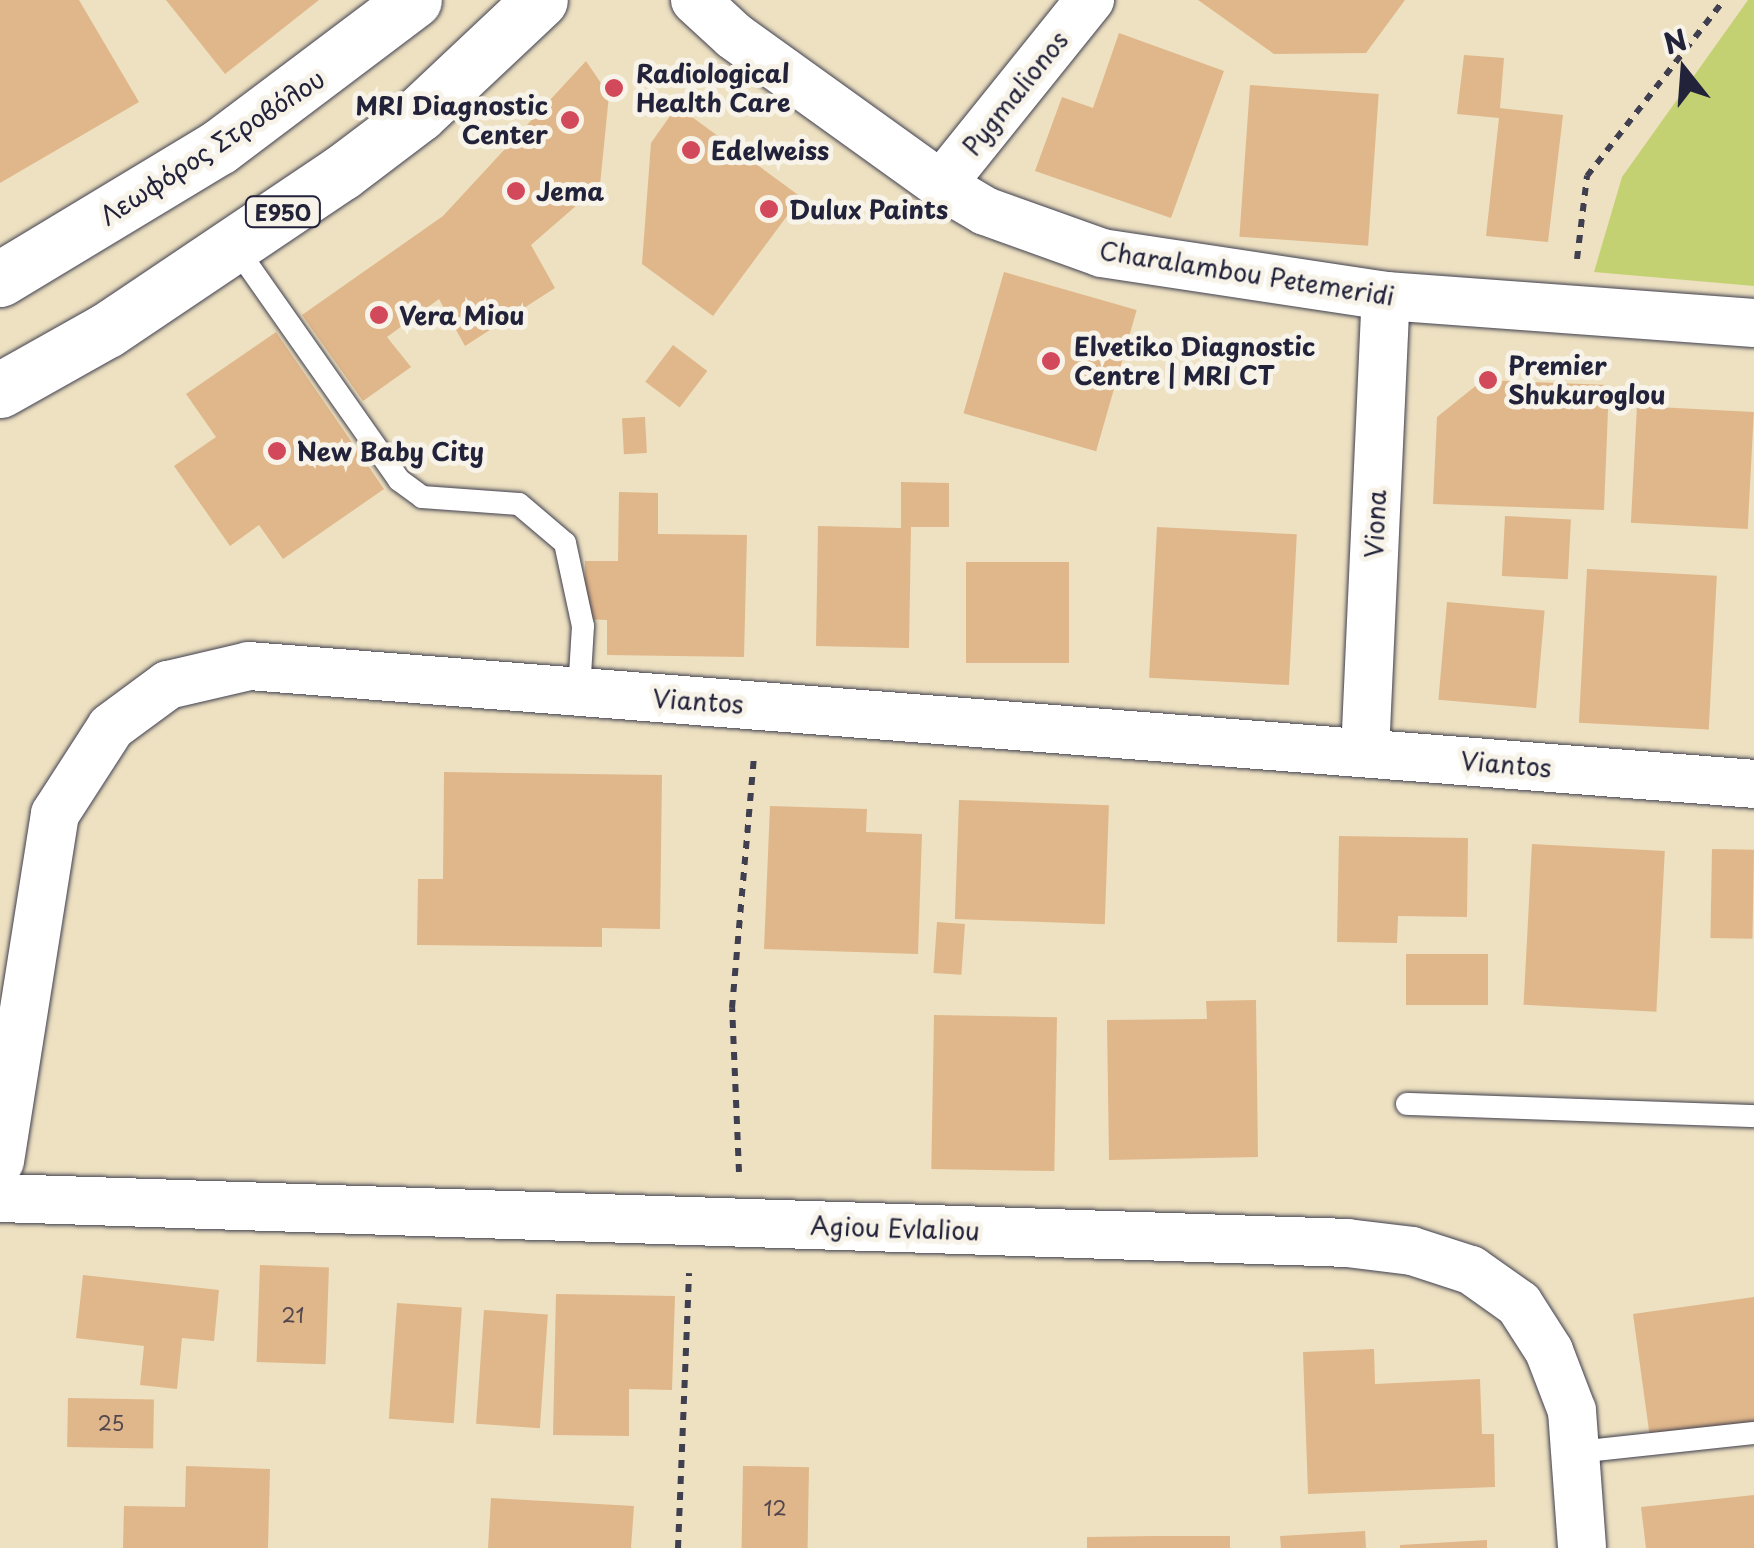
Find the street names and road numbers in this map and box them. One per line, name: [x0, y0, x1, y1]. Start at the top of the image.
street label: Pygmalionos: [956, 25, 1074, 161]
street label: Λεωφόρος Στροβόλου: [94, 63, 330, 231]
road number: E950: [243, 195, 323, 229]
street label: Charalambou Petemeridi: [1097, 235, 1397, 311]
street label: Viona: [1358, 489, 1392, 559]
street label: Viantos: [652, 683, 744, 719]
street label: Viantos: [1459, 745, 1553, 783]
street label: Agiou Evlaliou: [809, 1210, 981, 1246]

